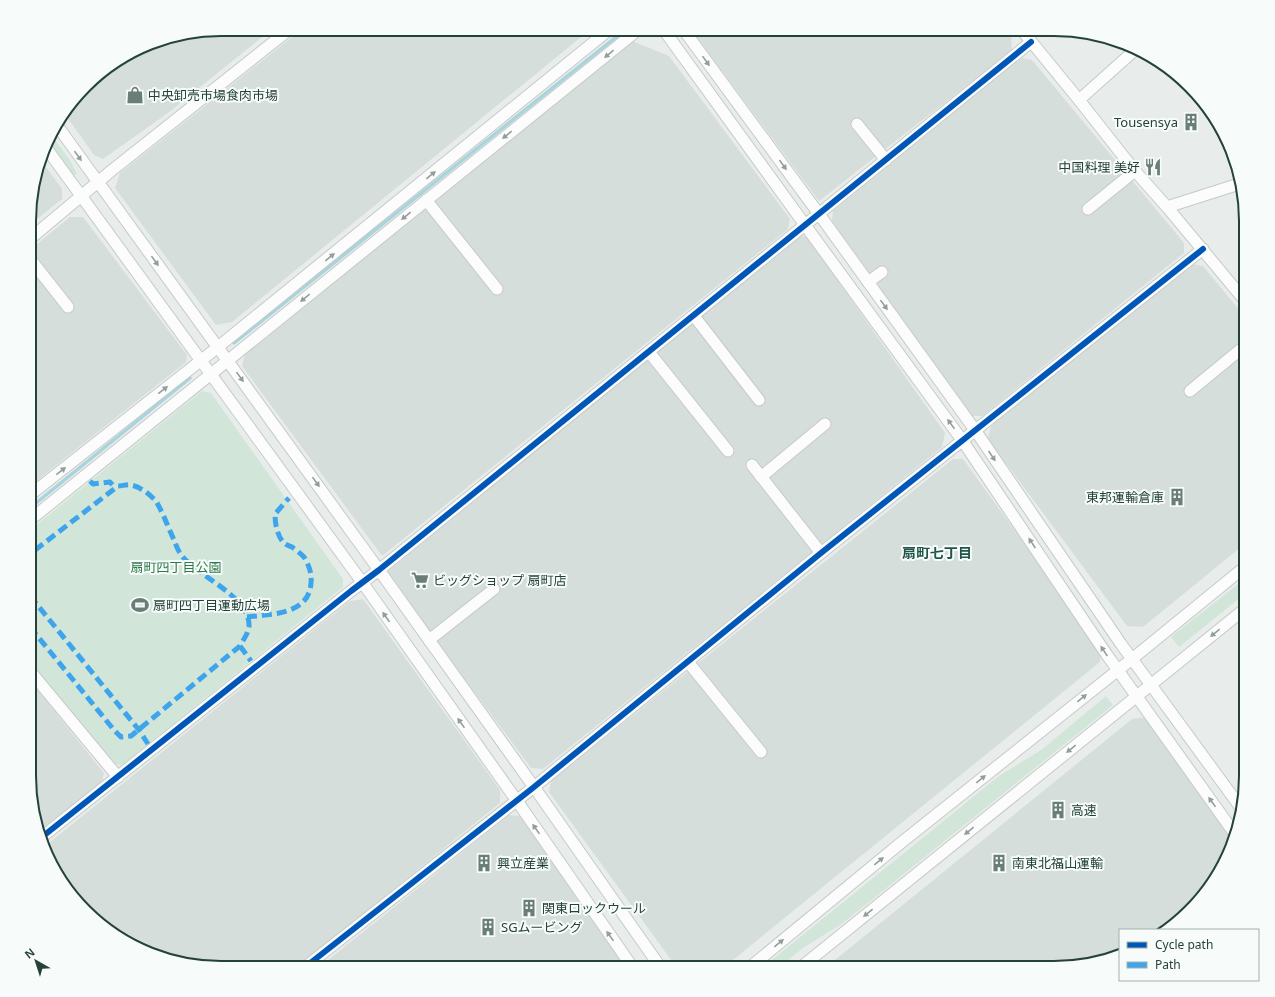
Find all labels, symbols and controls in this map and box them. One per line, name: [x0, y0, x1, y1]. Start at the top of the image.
one-way arrow: [603, 49, 614, 58]
one-way arrow: [702, 55, 710, 66]
shop icon: 中央卸売市場食肉市場: [125, 85, 145, 105]
place label: 中央卸売市場食肉市場: [148, 86, 278, 104]
building icon: Tousensya: [1181, 112, 1201, 132]
place label: Tousensya: [1114, 113, 1178, 131]
one-way arrow: [502, 131, 513, 139]
one-way arrow: [74, 150, 83, 161]
restaurant icon: 中国料理 美好: [1143, 157, 1163, 177]
place label: 中国料理 美好: [1059, 158, 1140, 176]
one-way arrow: [779, 160, 787, 171]
one-way arrow: [425, 170, 436, 179]
one-way arrow: [400, 212, 411, 221]
one-way arrow: [324, 252, 335, 261]
one-way arrow: [151, 255, 159, 266]
one-way arrow: [299, 294, 310, 302]
one-way arrow: [880, 299, 888, 310]
one-way arrow: [235, 372, 244, 383]
one-way arrow: [157, 386, 168, 395]
one-way arrow: [946, 418, 955, 429]
one-way arrow: [988, 451, 996, 461]
one-way arrow: [55, 467, 66, 475]
one-way arrow: [312, 477, 320, 488]
building icon: 東邦運輸倉庫: [1167, 487, 1187, 507]
place label: 東邦運輸倉庫: [1086, 488, 1164, 506]
one-way arrow: [1028, 537, 1035, 549]
district label: 扇町七丁目: [902, 543, 972, 562]
park label: 扇町四丁目公園: [130, 558, 222, 576]
supermarket icon: ビッグショップ 扇町店: [410, 570, 430, 590]
place label: ビッグショップ 扇町店: [433, 571, 566, 589]
sports icon: 扇町四丁目運動広場: [130, 595, 150, 615]
place label: 扇町四丁目運動広場: [153, 596, 270, 614]
one-way arrow: [382, 611, 390, 622]
one-way arrow: [1210, 628, 1221, 637]
one-way arrow: [1100, 646, 1108, 656]
one-way arrow: [1077, 694, 1088, 702]
one-way arrow: [457, 717, 465, 728]
one-way arrow: [1065, 745, 1076, 754]
one-way arrow: [975, 775, 986, 784]
one-way arrow: [1208, 797, 1216, 807]
building icon: 高速: [1048, 800, 1068, 820]
place label: 高速: [1071, 801, 1097, 819]
one-way arrow: [532, 824, 540, 834]
one-way arrow: [964, 827, 975, 835]
building icon: 興立産業: [474, 853, 494, 873]
building icon: 南東北福山運輸: [989, 853, 1009, 873]
place label: 興立産業: [497, 854, 549, 872]
place label: 南東北福山運輸: [1012, 854, 1103, 872]
one-way arrow: [874, 856, 885, 865]
building icon: 関東ロックウール: [519, 898, 539, 918]
place label: 関東ロックウール: [542, 899, 646, 917]
one-way arrow: [863, 908, 874, 917]
building icon: SGムービング: [478, 917, 498, 937]
place label: SGムービング: [501, 918, 583, 936]
legend: [1119, 929, 1259, 981]
one-way arrow: [606, 930, 614, 941]
text: Cycle path: [1155, 936, 1213, 953]
one-way arrow: [773, 939, 784, 948]
north arrow: [16, 941, 56, 981]
text: N: [21, 944, 38, 961]
text: Path: [1155, 956, 1181, 973]

